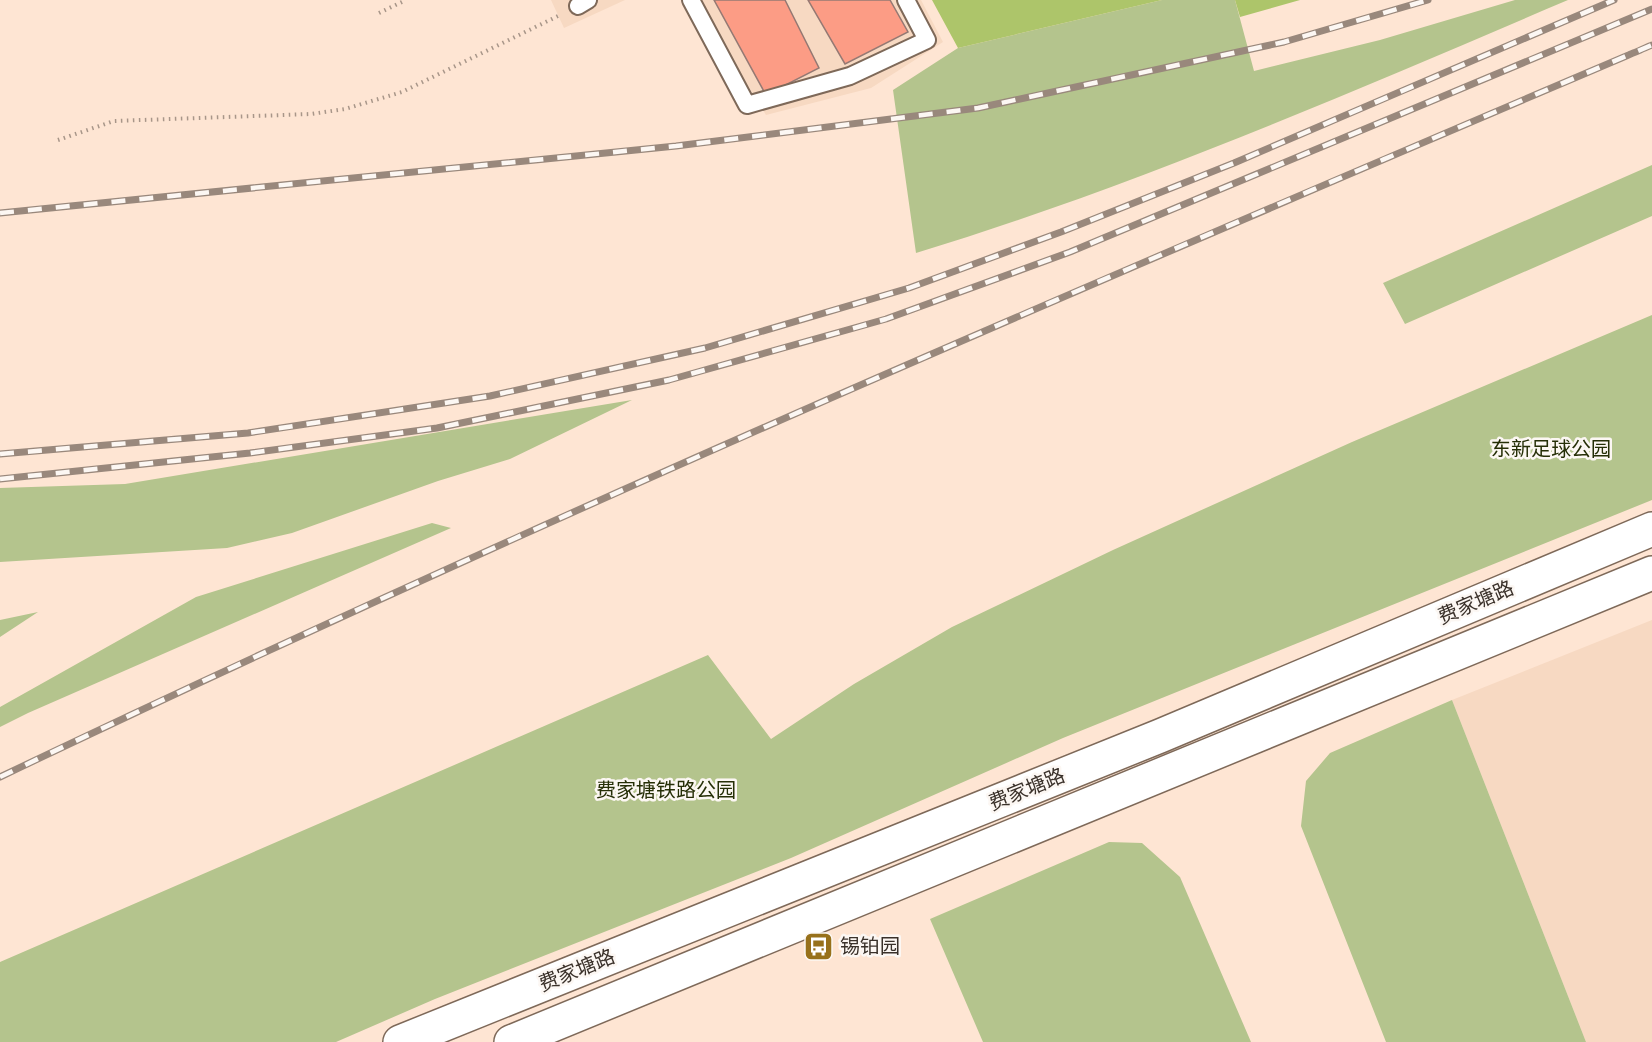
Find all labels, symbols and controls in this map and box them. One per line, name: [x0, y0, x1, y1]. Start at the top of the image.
park label: 东新足球公园: [1491, 436, 1611, 464]
street label: 费家塘路: [1434, 574, 1518, 632]
street label: 费家塘路: [985, 762, 1069, 818]
park label: 费家塘铁路公园: [596, 777, 736, 805]
bus stop icon: 锡铂园: [803, 931, 835, 963]
place label: 锡铂园: [840, 933, 900, 961]
street label: 费家塘路: [535, 943, 619, 999]

